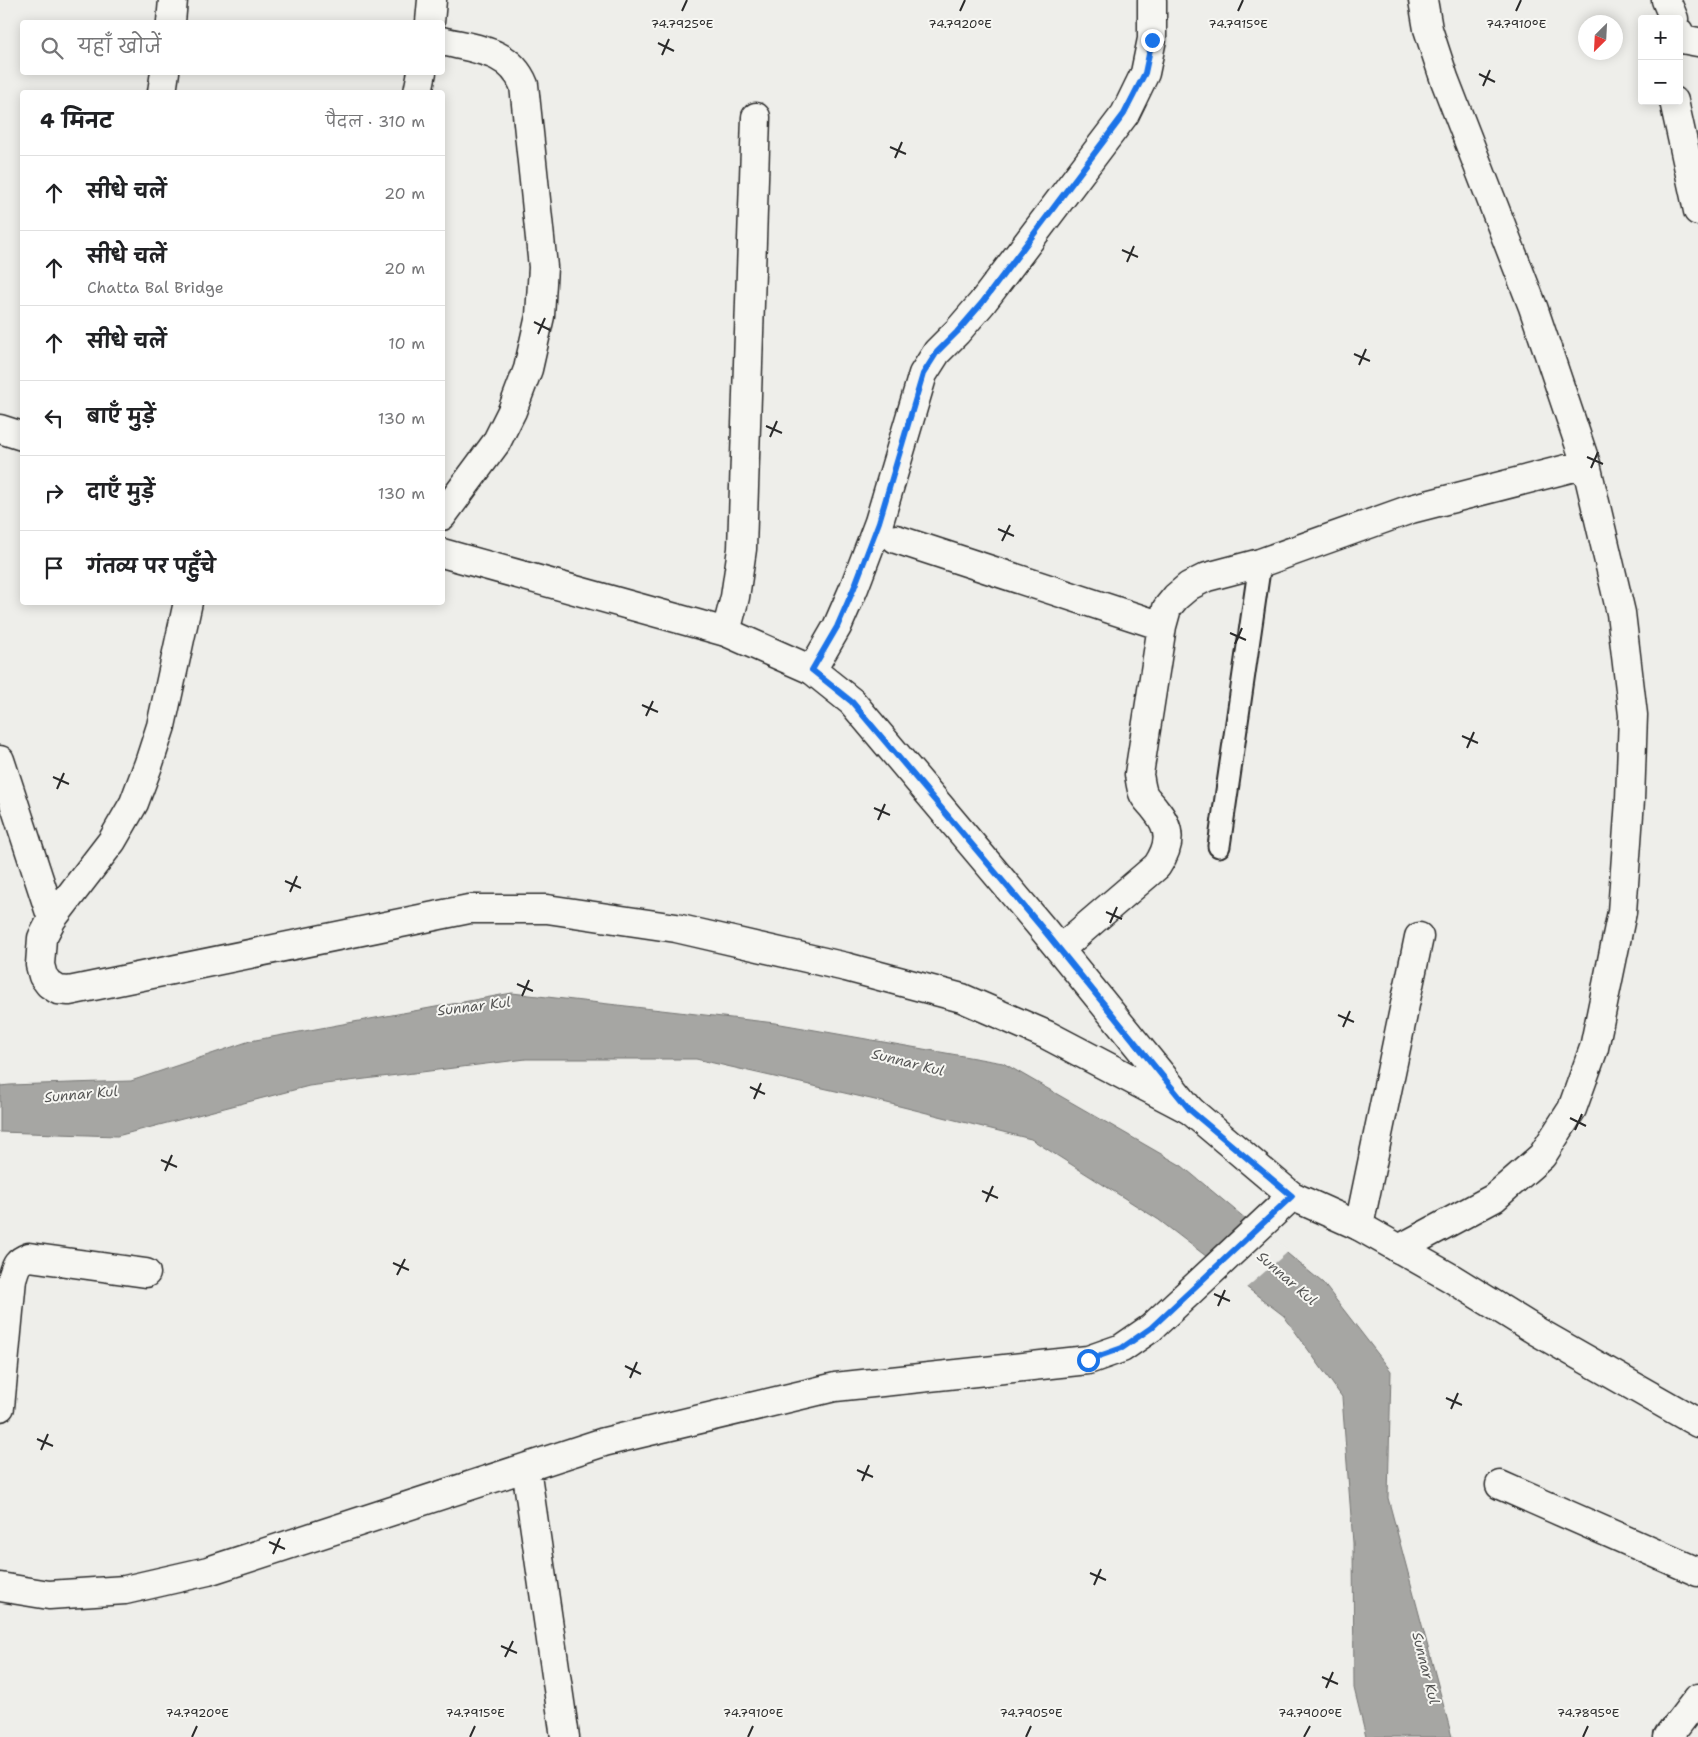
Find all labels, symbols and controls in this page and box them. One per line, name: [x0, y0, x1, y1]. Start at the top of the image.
north arrow: [1578, 15, 1623, 60]
map controls: [1638, 15, 1683, 105]
button: +: [1638, 15, 1683, 60]
text: 74.7925°E: [651, 16, 713, 32]
text: 74.7920°E: [928, 16, 992, 32]
text: 74.7915°E: [1208, 16, 1268, 32]
text: 74.7910°E: [1486, 16, 1546, 32]
search box: [20, 20, 445, 75]
route end: [1141, 29, 1164, 52]
icon: search: [38, 34, 66, 62]
text: यहाँ खोजें: [78, 34, 161, 59]
button: −: [1638, 60, 1683, 105]
text: 4 मिनट: [40, 107, 113, 135]
text: पैदल · 310 m: [326, 111, 425, 132]
icon: ahead: [40, 179, 68, 207]
text: सीधे चलें: [87, 179, 166, 204]
text: 20 m: [384, 183, 425, 204]
text: सीधे चलें: [87, 244, 166, 269]
icon: ahead: [40, 254, 68, 282]
text: 20 m: [384, 258, 425, 279]
text: Chatta Bal Bridge: [87, 277, 224, 298]
icon: ahead: [40, 329, 68, 357]
text: सीधे चलें: [87, 329, 166, 354]
text: 10 m: [388, 333, 425, 354]
icon: left: [40, 404, 68, 432]
text: बाएँ मुड़ें: [87, 404, 155, 429]
text: 130 m: [378, 408, 425, 429]
icon: right: [40, 479, 68, 507]
text: दाएँ मुड़ें: [87, 479, 155, 504]
text: 130 m: [378, 483, 425, 504]
icon: arrive: [40, 554, 68, 582]
text: गंतव्य पर पहुँचे: [87, 554, 216, 579]
water label: Sunnar Kul: [436, 993, 512, 1019]
water label: Sunnar Kul: [870, 1044, 946, 1080]
water label: Sunnar Kul: [44, 1082, 118, 1106]
water label: Sunnar Kul: [1253, 1247, 1321, 1309]
route start: [1077, 1349, 1100, 1372]
water label: Sunnar Kul: [1408, 1630, 1444, 1706]
text: 74.7920°E: [165, 1705, 229, 1721]
text: 74.7915°E: [445, 1705, 505, 1721]
text: 74.7910°E: [723, 1705, 783, 1721]
text: 74.7905°E: [999, 1705, 1063, 1721]
text: 74.7900°E: [1278, 1705, 1342, 1721]
text: 74.7895°E: [1557, 1705, 1619, 1721]

